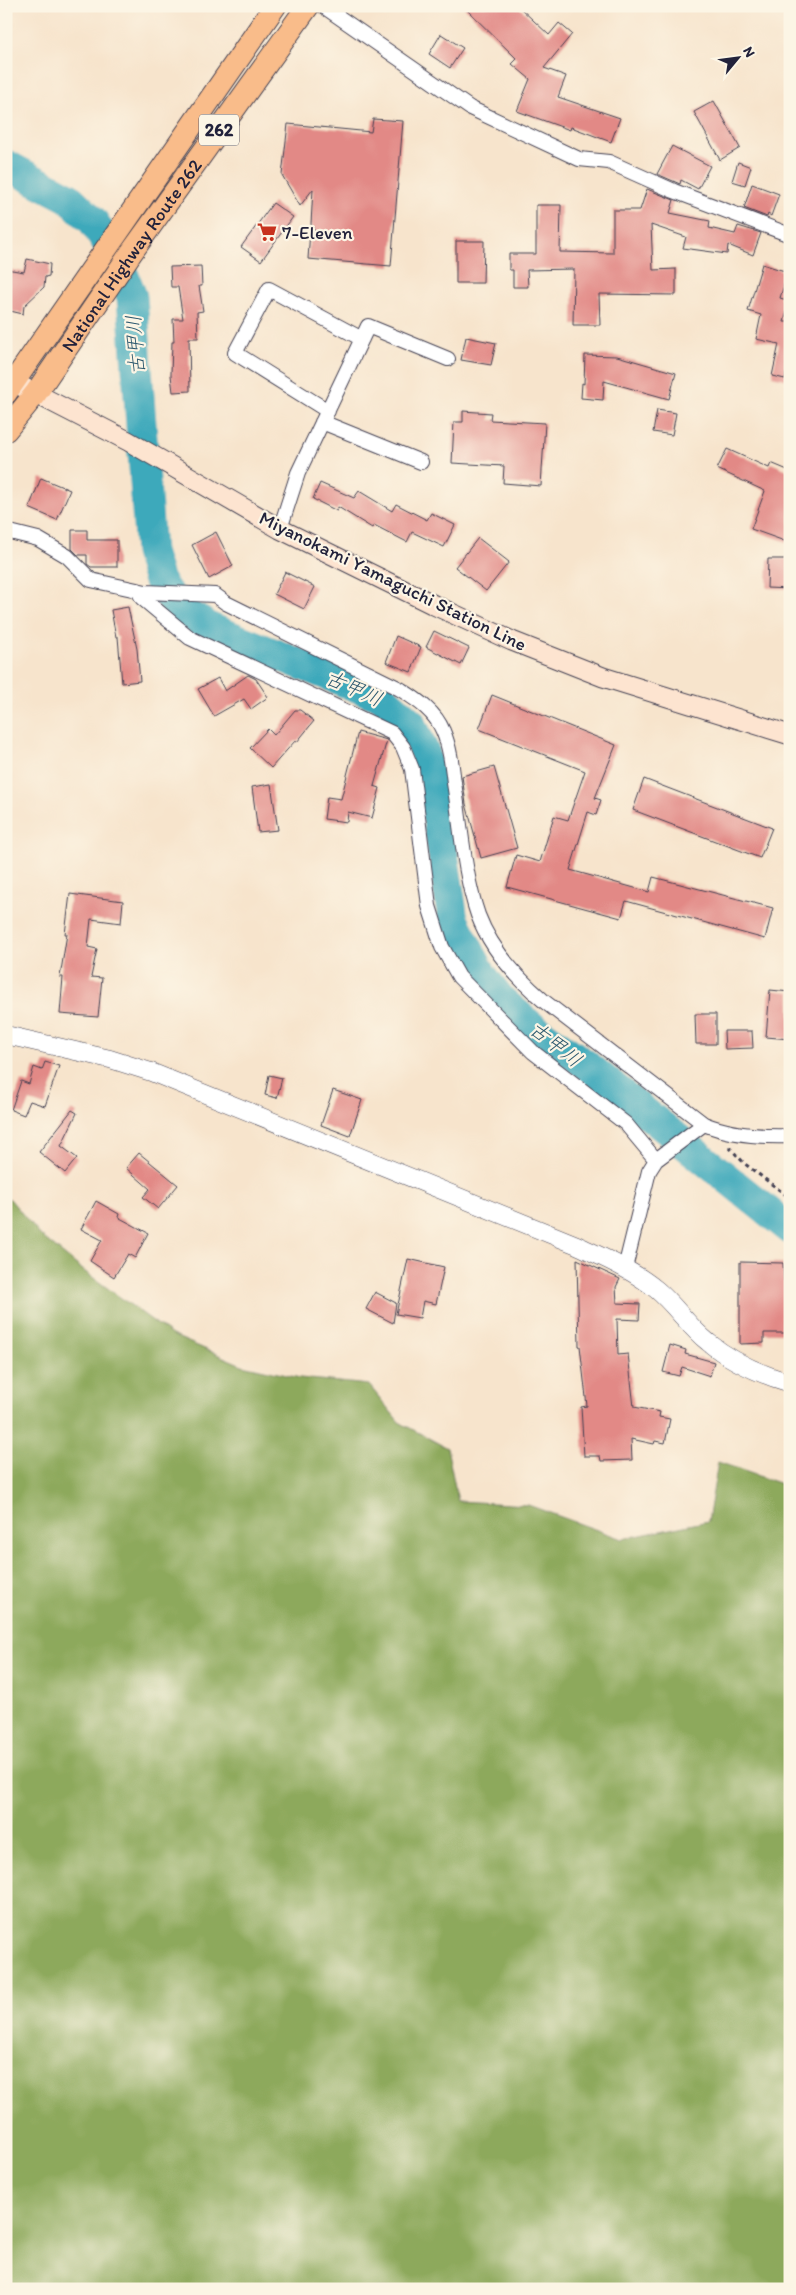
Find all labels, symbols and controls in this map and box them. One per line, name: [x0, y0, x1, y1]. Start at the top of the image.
north arrow: [714, 32, 764, 82]
text: N: [739, 44, 759, 60]
road number: 262: [199, 114, 239, 146]
street label: National Highway Route 262: [56, 154, 206, 356]
supermarket icon: 7-Eleven: [256, 221, 278, 243]
place label: 7-Eleven: [282, 221, 353, 244]
water label: 古甲川: [121, 314, 149, 376]
street label: Miyanokami Yamaguchi Station Line: [256, 506, 530, 656]
water label: 古甲川: [322, 665, 386, 711]
water label: 古甲川: [525, 1016, 587, 1072]

